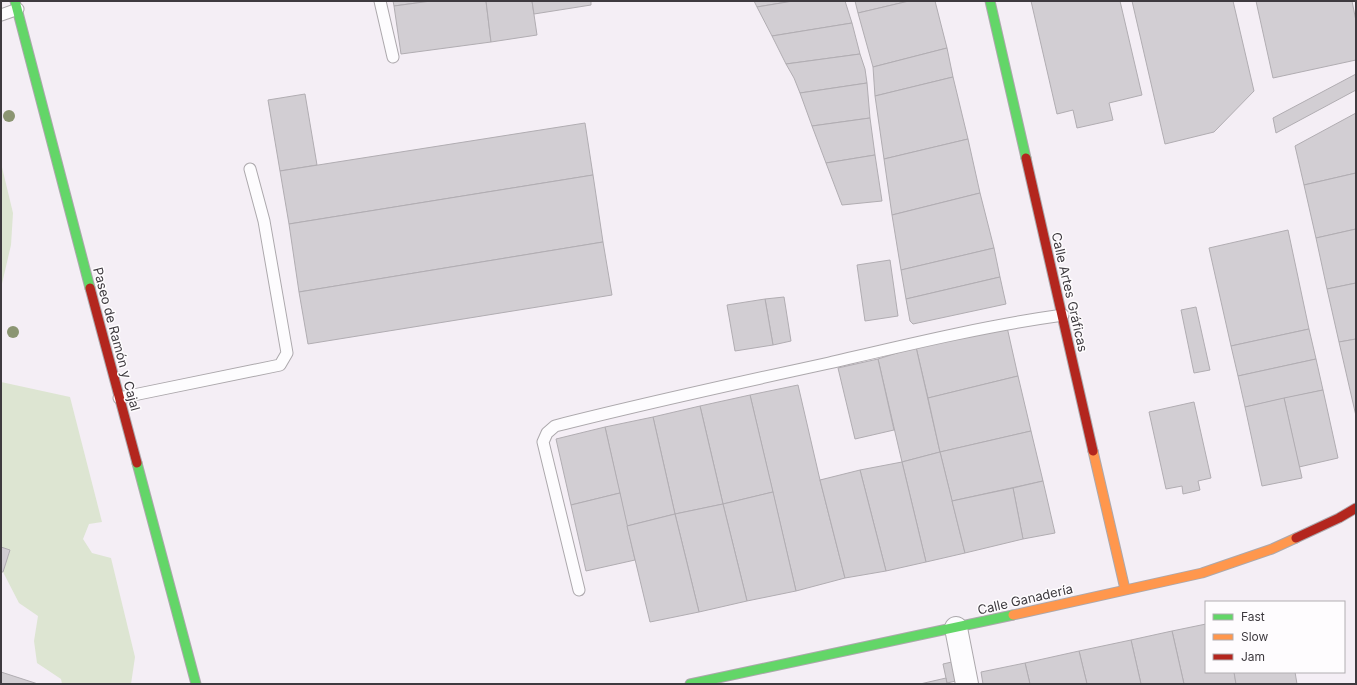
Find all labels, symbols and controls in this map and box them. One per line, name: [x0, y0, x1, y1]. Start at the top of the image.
street label: Calle Artes Gráficas: [1048, 231, 1092, 353]
street label: Paseo de Ramón y Cajal: [90, 265, 144, 413]
street label: Calle Ganadería: [976, 580, 1074, 618]
legend: [1205, 601, 1345, 673]
text: Fast: [1241, 609, 1265, 624]
text: Slow: [1241, 629, 1269, 644]
text: Jam: [1241, 649, 1265, 664]

